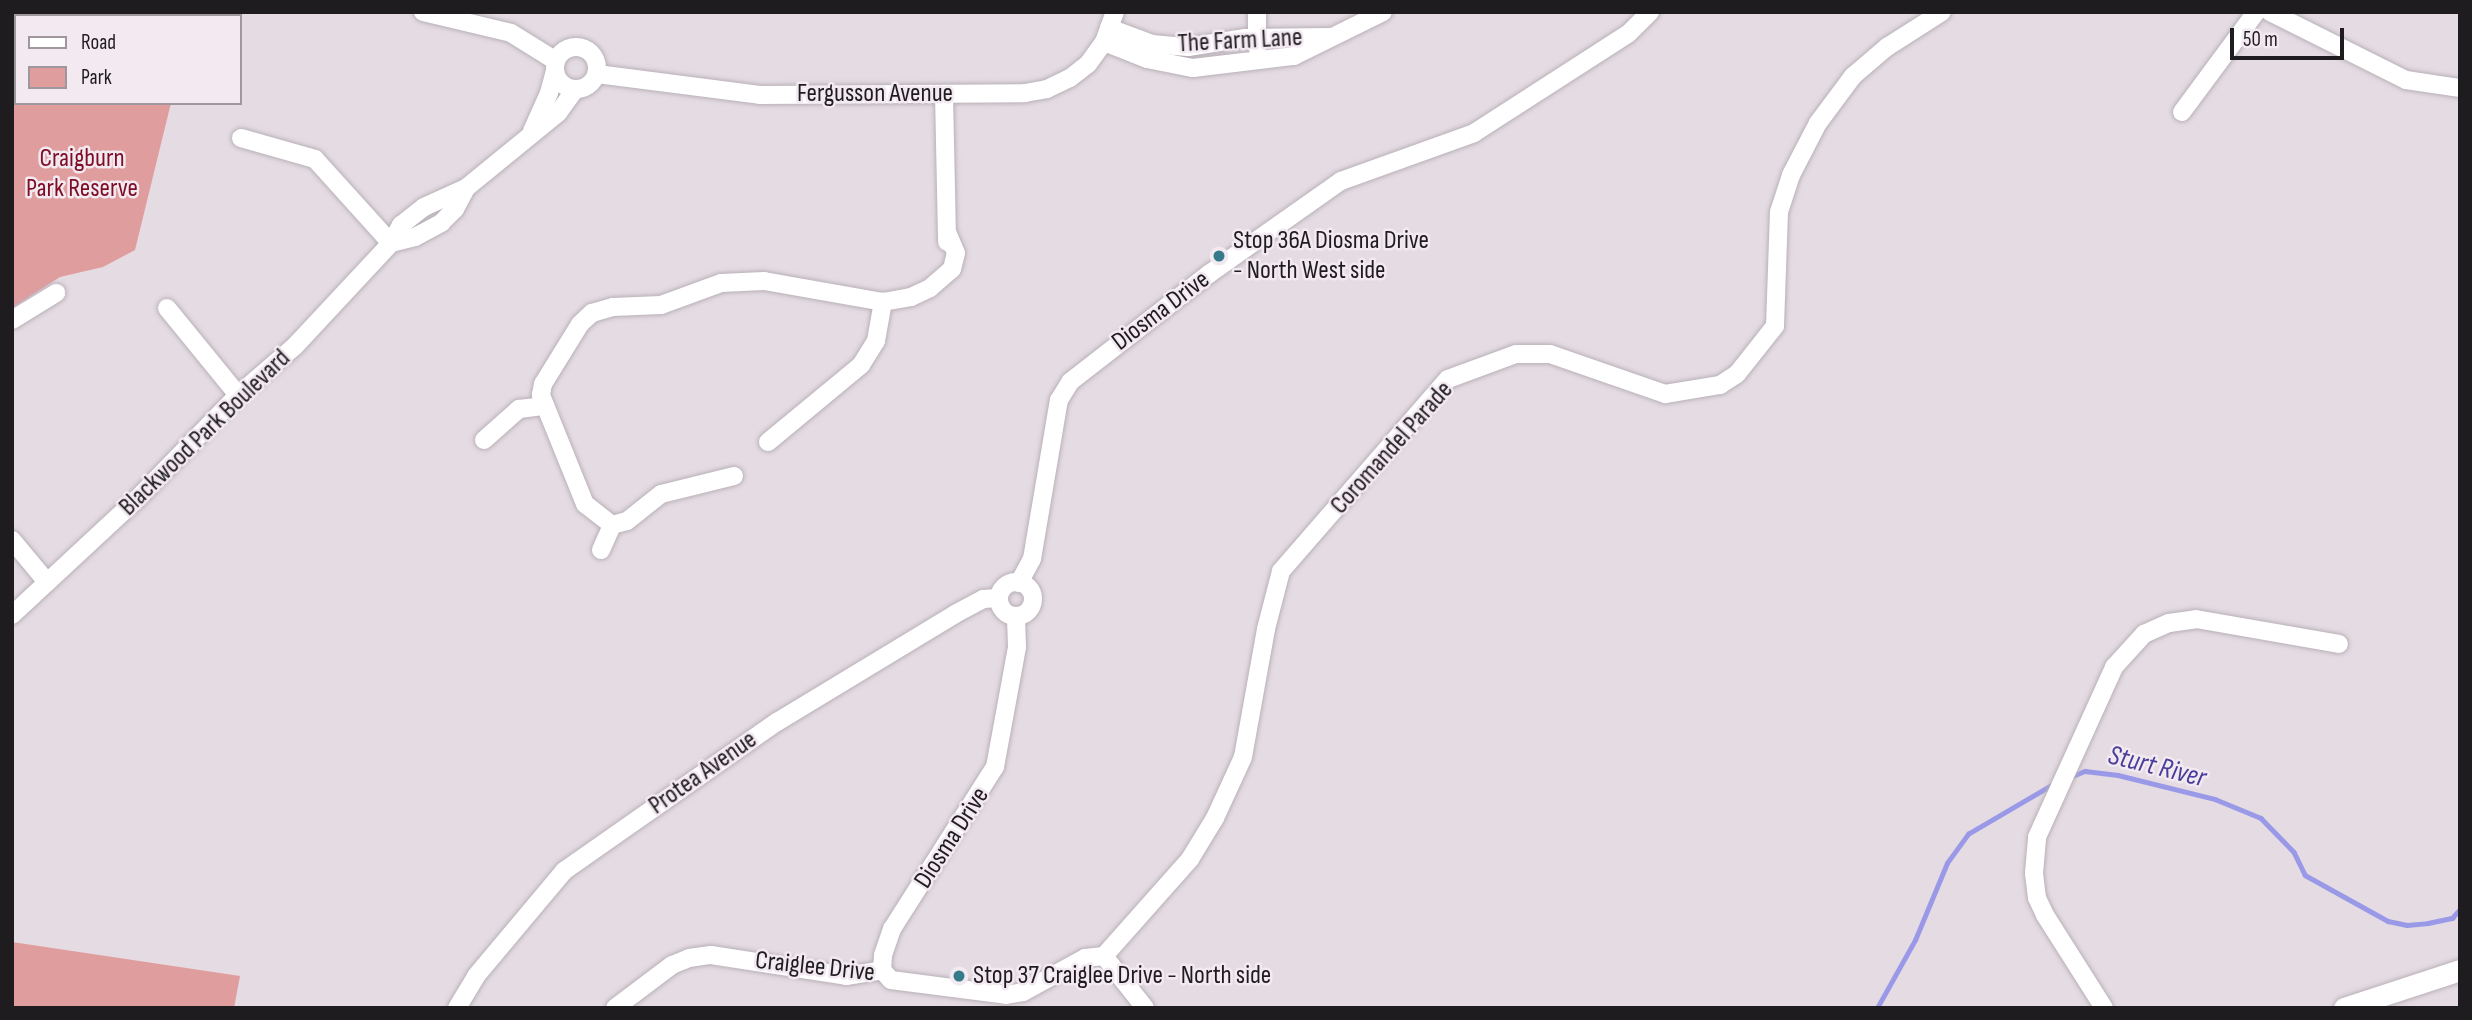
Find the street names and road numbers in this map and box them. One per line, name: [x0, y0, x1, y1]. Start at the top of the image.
street label: The Farm Lane: [1177, 22, 1303, 60]
street label: Fergusson Avenue: [797, 78, 953, 110]
street label: Diosma Drive: [1106, 264, 1216, 358]
street label: Blackwood Park Boulevard: [113, 343, 297, 523]
street label: Coromandel Parade: [1324, 375, 1460, 521]
street label: Protea Avenue: [643, 724, 763, 822]
street label: Diosma Drive: [908, 782, 996, 894]
street label: Craiglee Drive: [754, 945, 876, 989]

